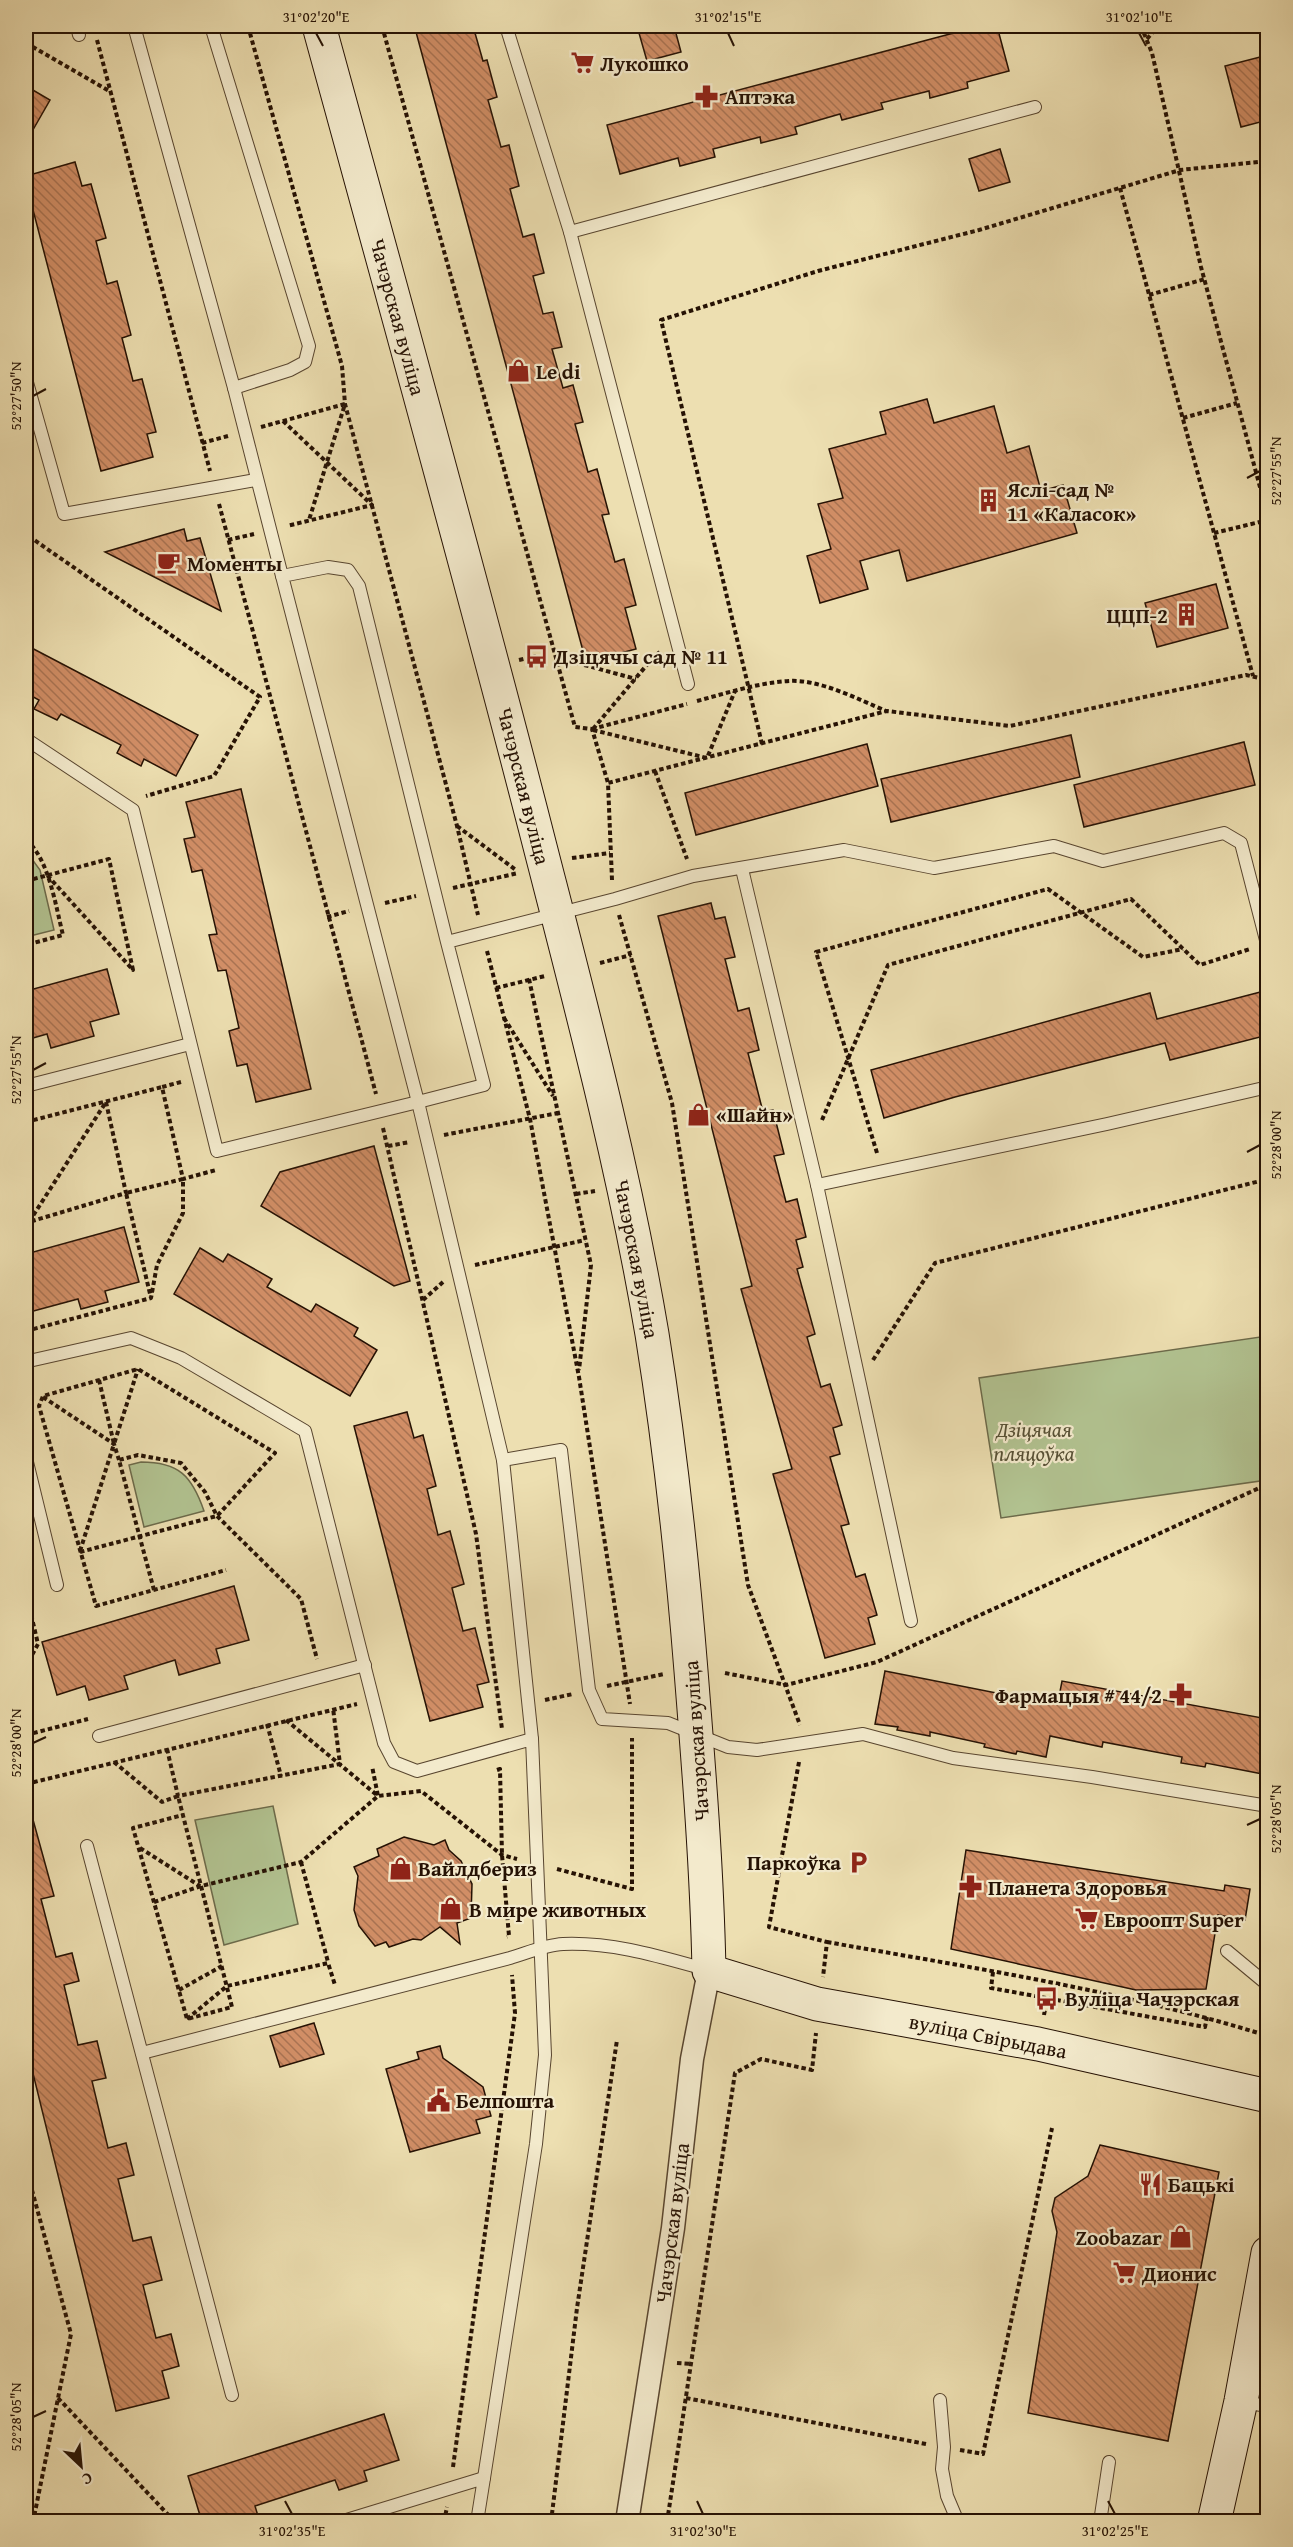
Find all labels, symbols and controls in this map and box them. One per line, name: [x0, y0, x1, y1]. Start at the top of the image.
text: 31°02'20"E: [283, 6, 350, 27]
text: 31°02'15"E: [695, 6, 762, 27]
text: 31°02'10"E: [1106, 6, 1173, 27]
place label: Лукошко: [600, 48, 689, 79]
supermarket icon: Лукошко: [569, 50, 595, 76]
place label: Аптэка: [725, 81, 796, 112]
pharmacy icon: Аптэка: [694, 83, 720, 109]
street label: Чачэрская вуліца: [362, 235, 434, 399]
place label: Le di: [536, 356, 581, 387]
shop icon: Le di: [505, 358, 531, 384]
text: 52°27'50"N: [5, 361, 26, 430]
text: 52°27'55"N: [1265, 436, 1286, 505]
place label: Яслі-сад № 11 «Каласок»: [1006, 474, 1136, 529]
building icon: Яслі-сад № 11 «Каласок»: [976, 488, 1002, 514]
place label: Моменты: [187, 548, 282, 579]
cafe icon: Моменты: [156, 550, 182, 576]
place label: ЦЦП-2: [1106, 600, 1168, 631]
building icon: ЦЦП-2: [1173, 602, 1199, 628]
place label: Дзіцячы сад № 11: [553, 641, 728, 672]
bus stop icon: Дзіцячы сад № 11: [523, 643, 549, 669]
street label: Чачэрская вуліца: [489, 704, 559, 868]
text: 52°27'55"N: [5, 1035, 26, 1104]
place label: «Шайн»: [716, 1099, 793, 1130]
shop icon: «Шайн»: [685, 1101, 711, 1127]
text: 52°28'00"N: [1265, 1110, 1286, 1179]
street label: Чачэрская вуліца: [606, 1177, 668, 1341]
park label: Дзіцячая пляцоўка: [994, 1414, 1075, 1469]
street label: Чачэрская вуліца: [675, 1660, 717, 1822]
place label: Фармацыя # 44/2: [995, 1680, 1162, 1711]
pharmacy icon: Фармацыя # 44/2: [1167, 1682, 1193, 1708]
text: 52°28'00"N: [5, 1708, 26, 1777]
text: 52°28'05"N: [1265, 1784, 1286, 1853]
place label: Паркоўка: [747, 1847, 841, 1878]
parking icon: Паркоўка: [846, 1849, 872, 1875]
place label: Вайлдбериз: [418, 1853, 537, 1884]
shop icon: Вайлдбериз: [387, 1855, 413, 1881]
place label: Планета Здоровья: [988, 1872, 1167, 1903]
pharmacy icon: Планета Здоровья: [957, 1874, 983, 1900]
place label: В мире животных: [469, 1894, 646, 1925]
shop icon: В мире животных: [438, 1896, 464, 1922]
place label: Евроопт Super: [1104, 1904, 1244, 1935]
supermarket icon: Евроопт Super: [1073, 1906, 1099, 1932]
place label: Вуліца Чачэрская: [1065, 1983, 1239, 2014]
bus stop icon: Вуліца Чачэрская: [1034, 1985, 1060, 2011]
street label: вуліца Свірыдава: [906, 2006, 1070, 2066]
place label: Белпошта: [456, 2085, 555, 2116]
public building icon: Белпошта: [425, 2087, 451, 2113]
street label: Чачэрская вуліца: [647, 2141, 697, 2305]
place label: Бацькі: [1168, 2169, 1235, 2200]
restaurant icon: Бацькі: [1137, 2171, 1163, 2197]
place label: Zoobazar: [1075, 2222, 1162, 2253]
shop icon: Zoobazar: [1167, 2224, 1193, 2250]
place label: Дионис: [1141, 2258, 1217, 2289]
supermarket icon: Дионис: [1111, 2260, 1137, 2286]
text: 52°28'05"N: [5, 2382, 26, 2451]
north arrow: [51, 2436, 111, 2496]
text: С: [78, 2467, 97, 2492]
text: 31°02'35"E: [259, 2520, 326, 2541]
text: 31°02'30"E: [670, 2520, 737, 2541]
text: 31°02'25"E: [1082, 2520, 1149, 2541]

